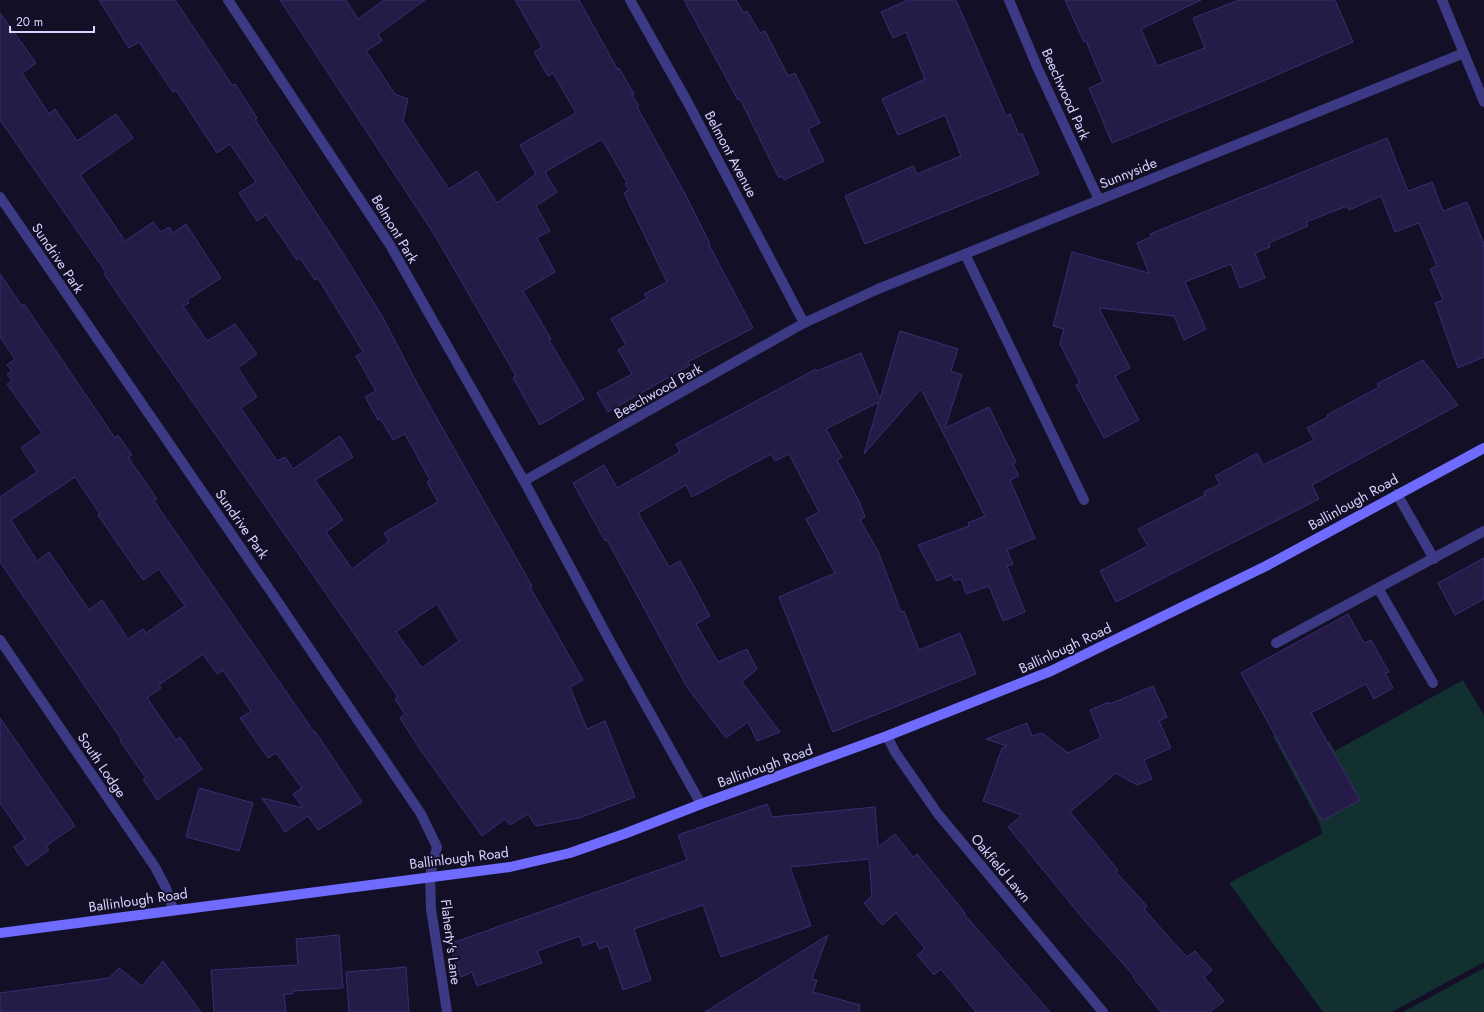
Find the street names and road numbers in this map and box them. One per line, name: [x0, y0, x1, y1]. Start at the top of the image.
street label: Beechwood Park: [1037, 45, 1095, 144]
street label: Belmont Avenue: [700, 107, 762, 201]
street label: Sunnyside: [1096, 152, 1160, 194]
street label: Belmont Park: [367, 191, 424, 268]
street label: Sundrive Park: [27, 219, 89, 298]
street label: Beechwood Park: [610, 358, 706, 423]
street label: Ballinlough Road: [1304, 469, 1402, 535]
street label: Sundrive Park: [211, 485, 274, 564]
street label: Ballinlough Road: [1015, 618, 1115, 678]
street label: South Lodge: [73, 728, 131, 802]
street label: Ballinlough Road: [715, 740, 815, 792]
street label: Oakfield Lawn: [966, 829, 1036, 907]
street label: Ballinlough Road: [408, 842, 510, 874]
street label: Ballinlough Road: [87, 883, 189, 917]
street label: Flaherty's Lane: [436, 898, 466, 986]

